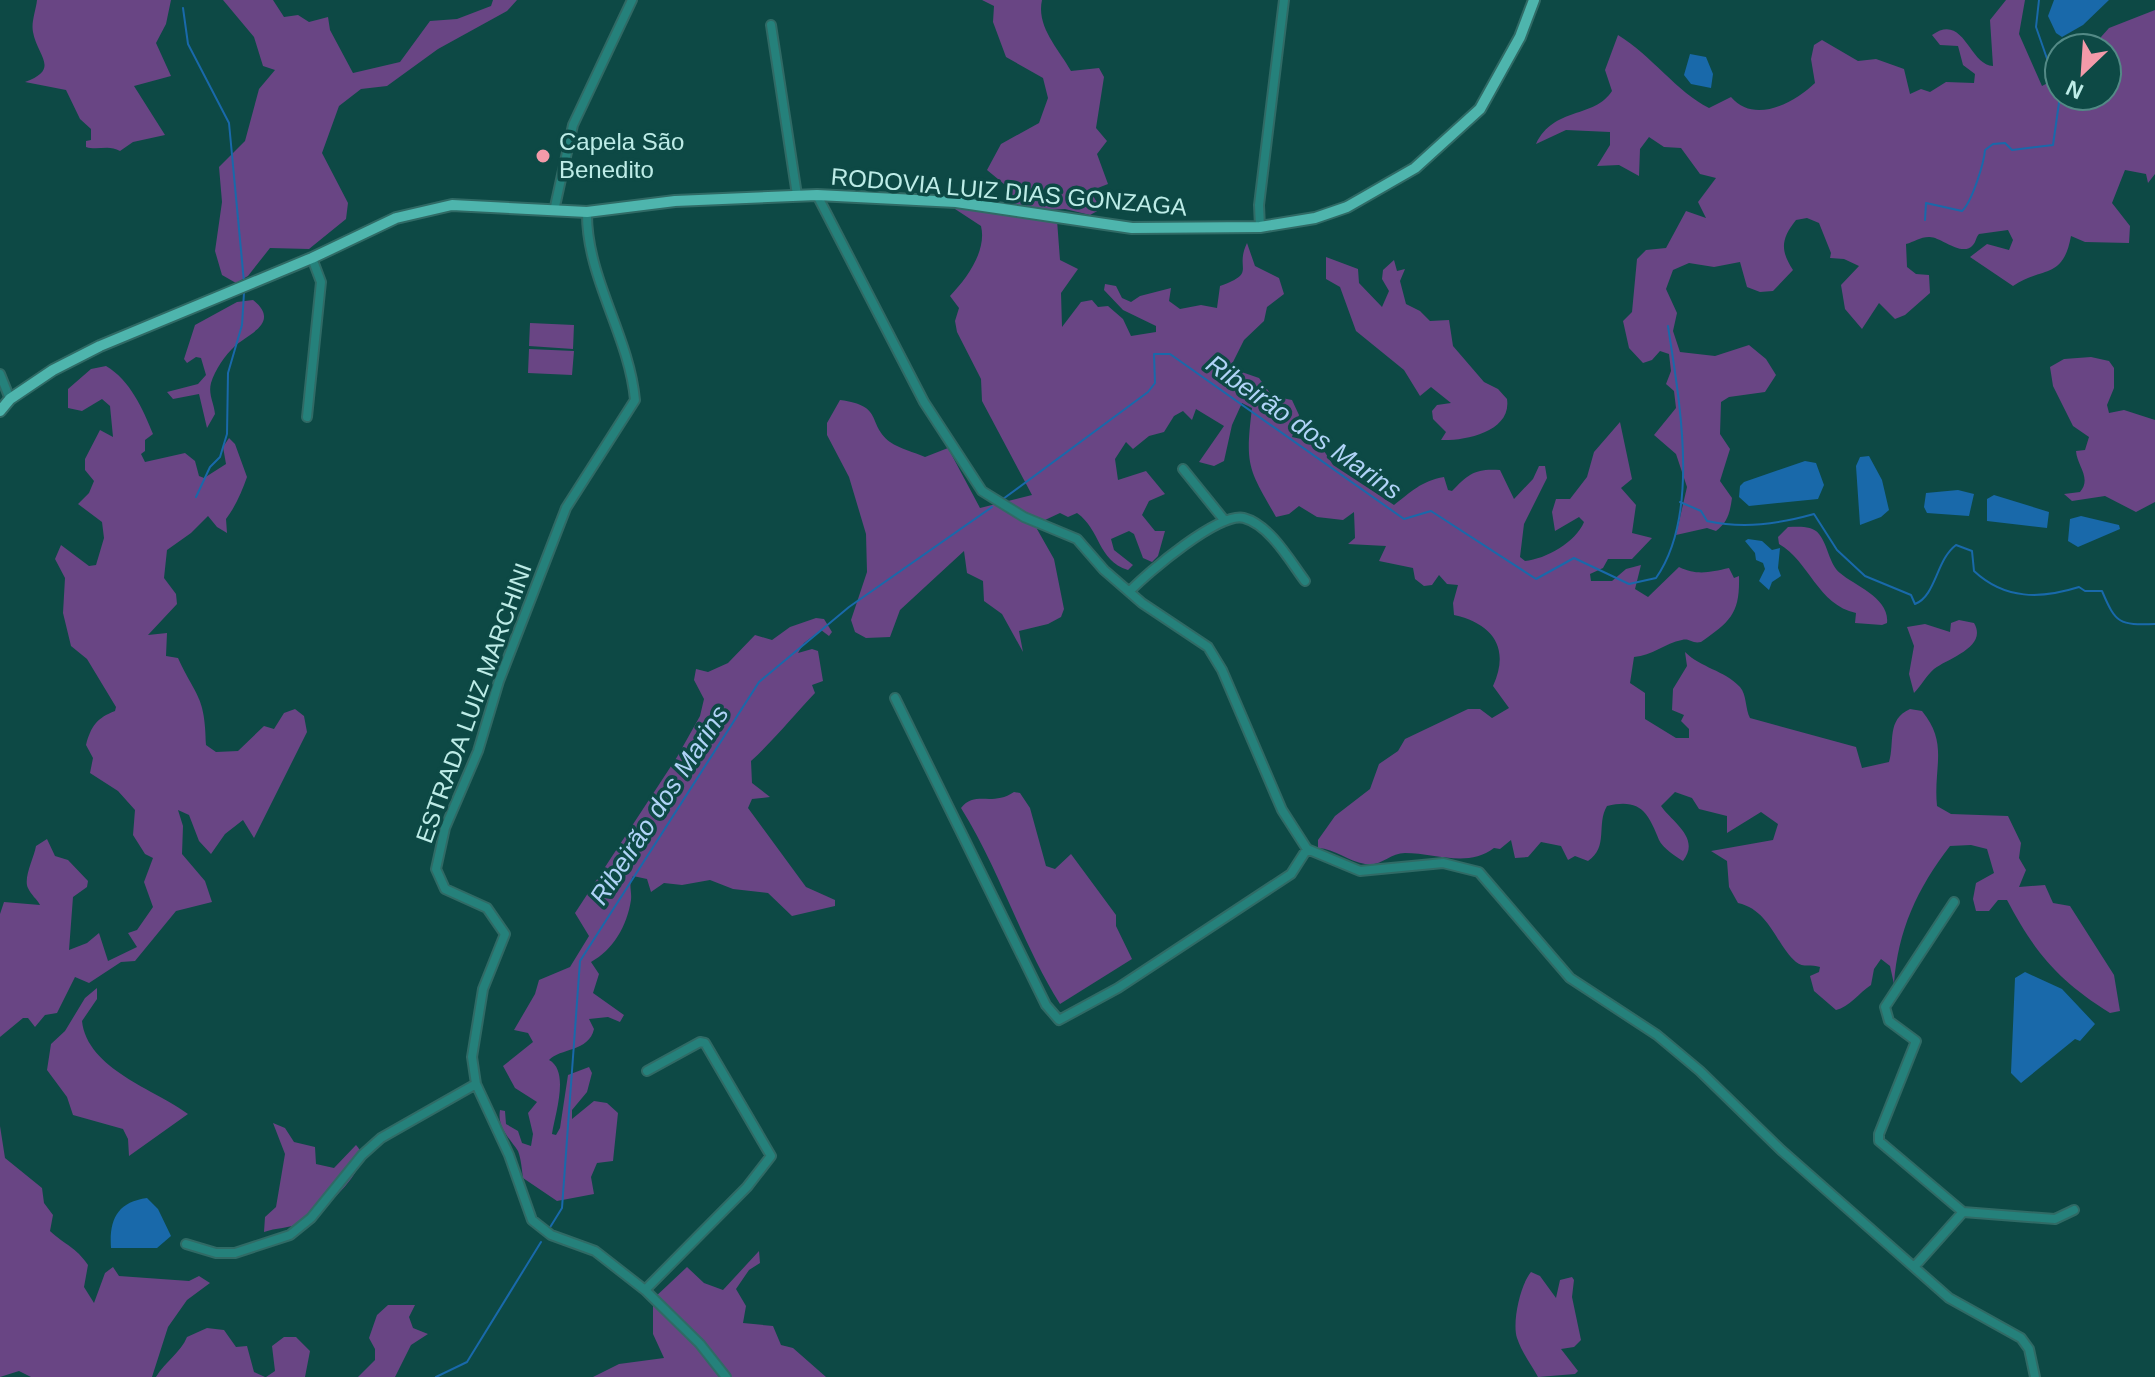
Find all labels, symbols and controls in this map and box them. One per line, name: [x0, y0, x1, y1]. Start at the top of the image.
north arrow: [2043, 32, 2123, 112]
text: N: [2062, 75, 2087, 104]
place label: Capela São Benedito: [559, 128, 684, 183]
marker: Capela São Benedito: [534, 147, 552, 165]
street label: RODOVIA LUIZ DIAS GONZAGA: [830, 162, 1188, 221]
water label: Ribeirão dos Marins: [1201, 348, 1407, 506]
street label: ESTRADA LUIZ MARCHINI: [410, 559, 537, 847]
water label: Ribeirão dos Marins: [583, 700, 735, 910]

